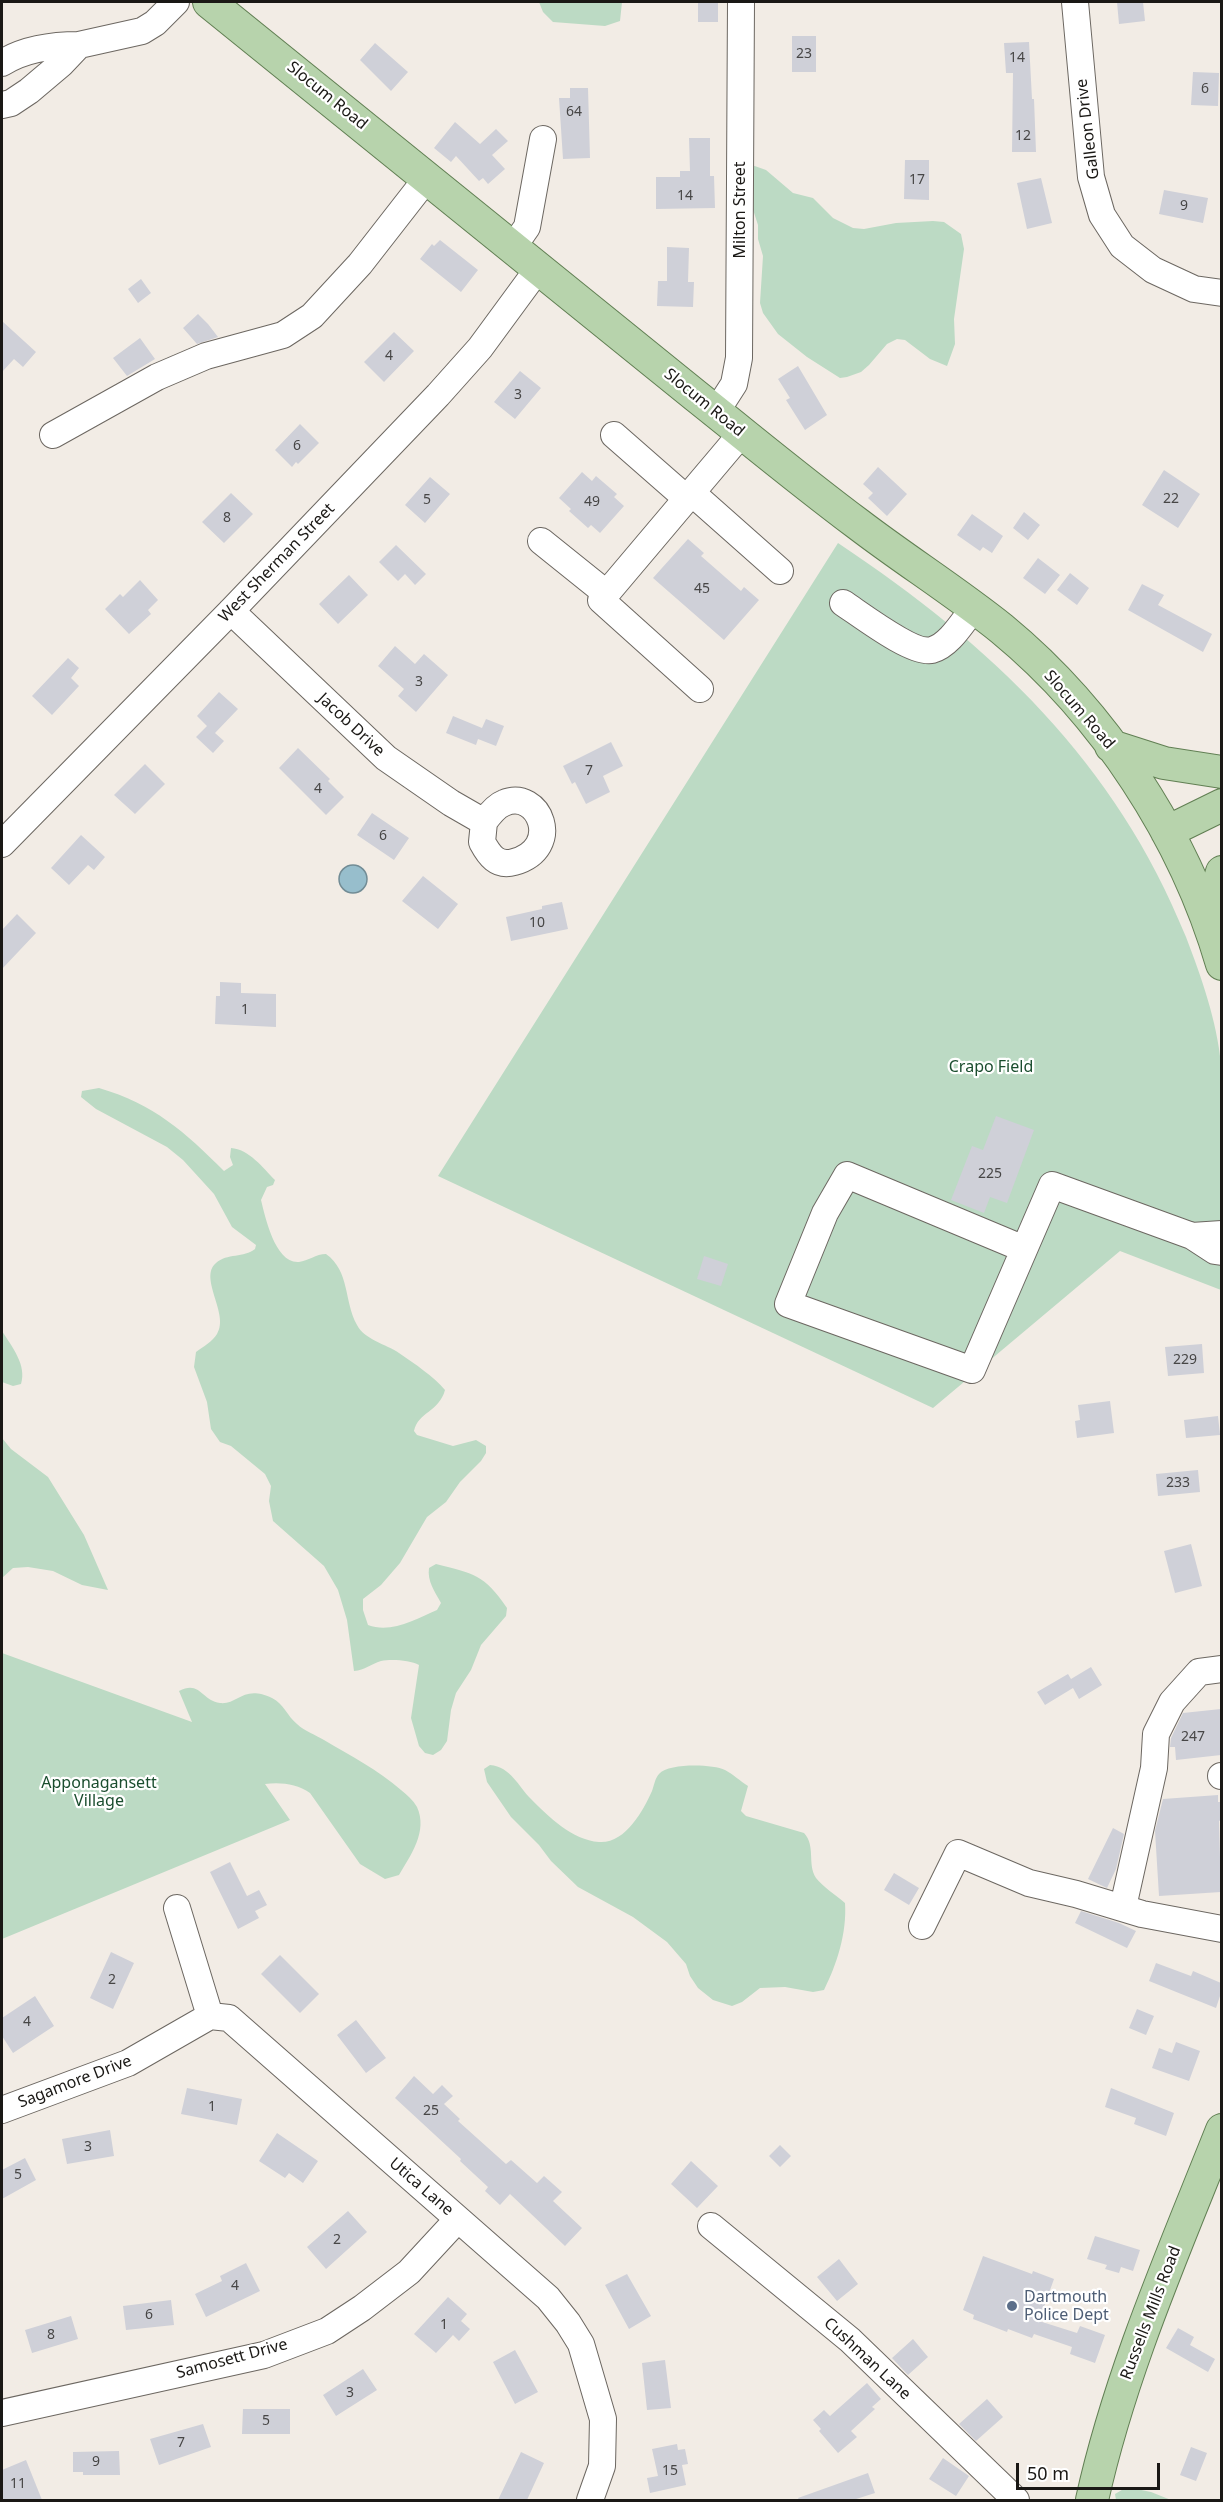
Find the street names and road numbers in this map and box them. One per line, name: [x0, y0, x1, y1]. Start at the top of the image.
street label: Slocum Road: [283, 58, 371, 134]
street label: Galleon Drive: [1072, 78, 1104, 180]
street label: Milton Street: [730, 162, 750, 258]
street label: Slocum Road: [660, 365, 748, 441]
street label: West Sherman Street: [215, 499, 339, 627]
street label: Slocum Road: [1040, 667, 1118, 753]
street label: Jacob Drive: [314, 689, 388, 761]
street label: Sagamore Drive: [15, 2051, 135, 2113]
street label: Utica Lane: [385, 2154, 457, 2220]
street label: Russells Mills Road: [1117, 2244, 1185, 2382]
street label: Cushman Lane: [820, 2314, 914, 2404]
street label: Samosett Drive: [174, 2335, 290, 2383]

